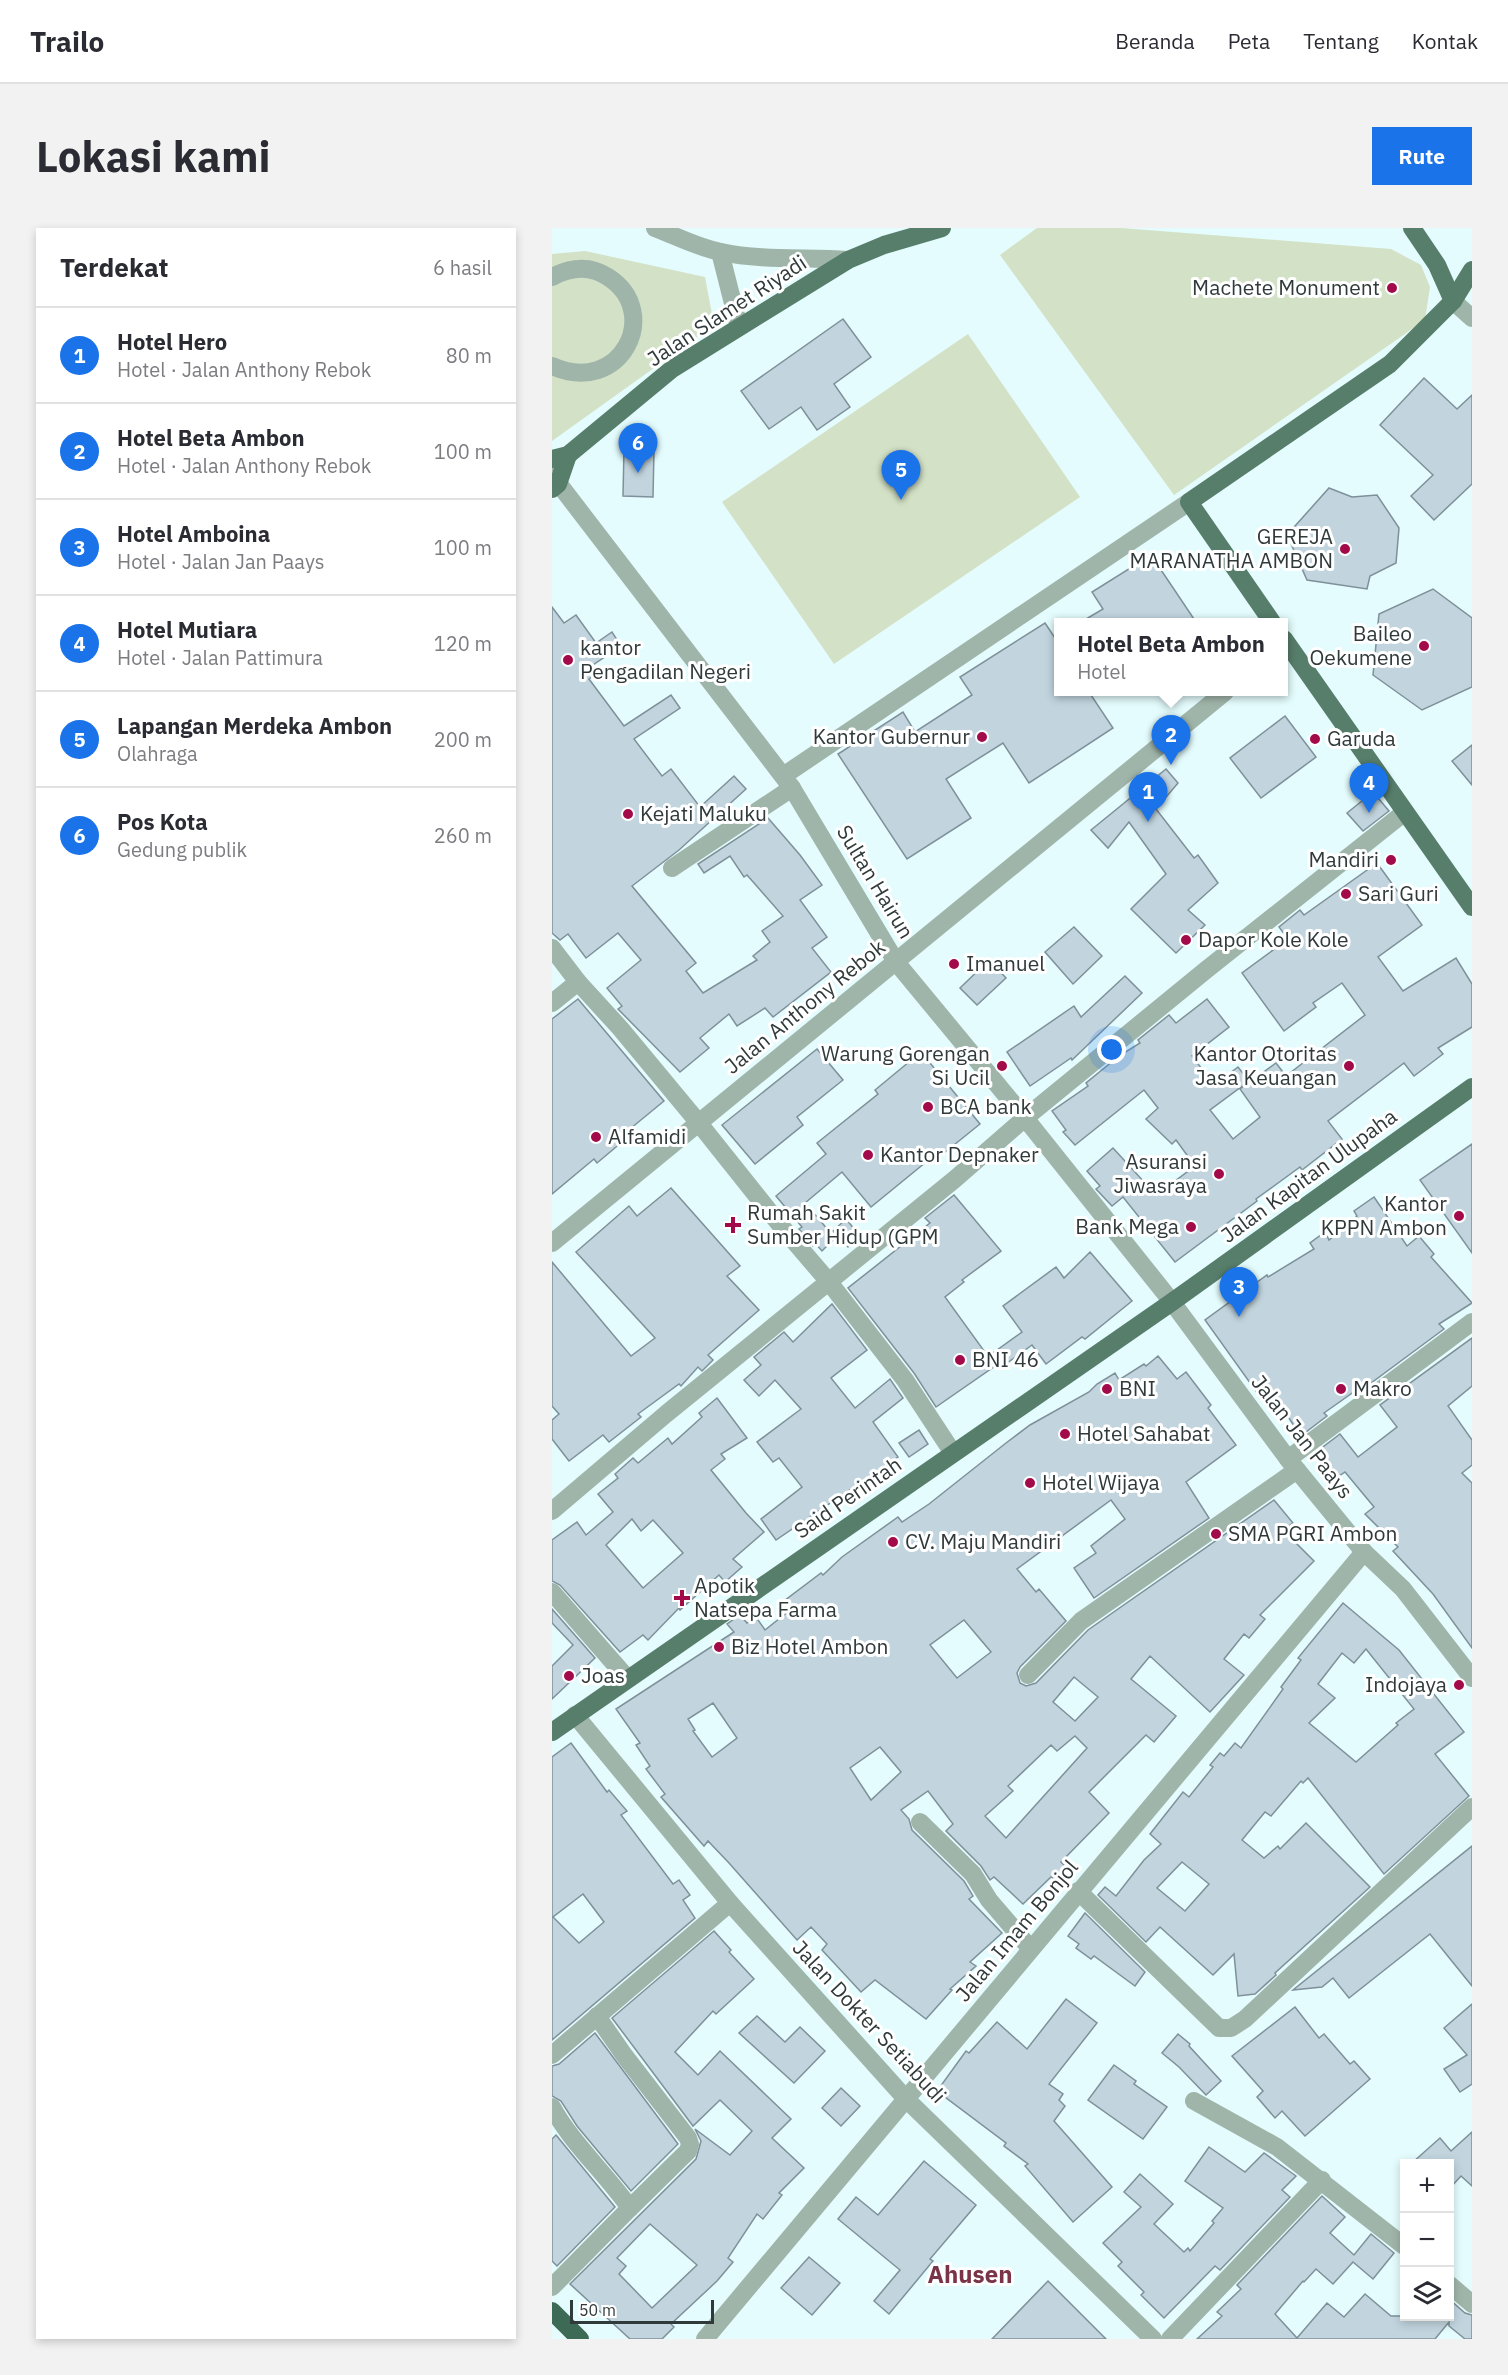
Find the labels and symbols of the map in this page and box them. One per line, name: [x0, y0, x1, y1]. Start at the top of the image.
street label: Jalan Slamet Riyadi: [641, 248, 811, 372]
place label: Machete Monument: [1192, 273, 1380, 301]
marker: Machete Monument: [1385, 281, 1399, 295]
pin: 6: [618, 424, 658, 473]
pin: 5: [882, 450, 920, 500]
place label: GEREJA MARANATHA AMBON: [1129, 522, 1333, 574]
marker: GEREJA MARANATHA AMBON: [1338, 542, 1352, 556]
place label: Baileo Oekumene: [1309, 619, 1412, 671]
place label: kantor Pengadilan Negeri: [580, 633, 751, 685]
marker: Baileo Oekumene: [1417, 639, 1431, 653]
marker: kantor Pengadilan Negeri: [561, 653, 575, 667]
pin: 2: [1152, 716, 1190, 765]
place label: Kantor Gubernur: [813, 722, 970, 750]
place label: Garuda: [1327, 724, 1396, 752]
marker: Kantor Gubernur: [975, 730, 989, 744]
marker: Garuda: [1308, 732, 1322, 746]
pin: 4: [1350, 764, 1388, 813]
pin: 1: [1128, 772, 1168, 822]
place label: Kejati Maluku: [640, 799, 767, 827]
marker: Kejati Maluku: [621, 807, 635, 821]
street label: Sultan Hairun: [831, 819, 921, 944]
place label: Mandiri: [1308, 845, 1379, 873]
marker: Mandiri: [1384, 853, 1398, 867]
place label: Sari Guri: [1358, 879, 1439, 907]
marker: Sari Guri: [1339, 887, 1353, 901]
place label: Dapor Kole Kole: [1198, 925, 1348, 953]
street label: Jalan Anthony Rebok: [718, 933, 891, 1080]
marker: Dapor Kole Kole: [1179, 933, 1193, 947]
place label: Imanuel: [966, 949, 1045, 977]
marker: Imanuel: [947, 957, 961, 971]
your location: [1097, 1035, 1126, 1064]
place label: Warung Gorengan Si Ucil: [821, 1039, 990, 1091]
place label: Kantor Otoritas Jasa Keuangan: [1193, 1039, 1337, 1091]
marker: Warung Gorengan Si Ucil: [995, 1059, 1009, 1073]
marker: Kantor Otoritas Jasa Keuangan: [1342, 1059, 1356, 1073]
place label: BCA bank: [940, 1092, 1032, 1120]
marker: BCA bank: [921, 1100, 935, 1114]
street label: Jalan Kapitan Ulupaha: [1215, 1102, 1402, 1249]
place label: Alfamidi: [608, 1122, 686, 1150]
marker: Alfamidi: [589, 1130, 603, 1144]
place label: Kantor Depnaker: [880, 1140, 1039, 1168]
place label: Asuransi Jiwasraya: [1114, 1147, 1207, 1199]
marker: Kantor Depnaker: [861, 1148, 875, 1162]
marker: Asuransi Jiwasraya: [1212, 1167, 1226, 1181]
place label: Kantor KPPN Ambon: [1321, 1189, 1447, 1241]
place label: Rumah Sakit Sumber Hidup (GPM: [747, 1198, 939, 1250]
marker: Kantor KPPN Ambon: [1452, 1209, 1466, 1223]
place label: Bank Mega: [1075, 1212, 1179, 1240]
marker: Rumah Sakit Sumber Hidup (GPM: [724, 1216, 742, 1234]
marker: Bank Mega: [1184, 1220, 1198, 1234]
pin: 3: [1220, 1268, 1258, 1317]
place label: BNI 46: [972, 1345, 1039, 1373]
marker: BNI 46: [953, 1353, 967, 1367]
street label: Jalan Jan Paays: [1246, 1369, 1360, 1504]
place label: BNI: [1119, 1374, 1156, 1402]
place label: Makro: [1353, 1374, 1412, 1402]
marker: BNI: [1100, 1382, 1114, 1396]
marker: Makro: [1334, 1382, 1348, 1396]
place label: Hotel Sahabat: [1077, 1419, 1210, 1447]
marker: Hotel Sahabat: [1058, 1427, 1072, 1441]
street label: Said Perintah: [788, 1450, 907, 1545]
place label: Hotel Wijaya: [1042, 1468, 1160, 1496]
marker: Hotel Wijaya: [1023, 1476, 1037, 1490]
place label: SMA PGRI Ambon: [1228, 1519, 1397, 1547]
place label: CV. Maju Mandiri: [905, 1527, 1061, 1555]
marker: SMA PGRI Ambon: [1209, 1527, 1223, 1541]
marker: CV. Maju Mandiri: [886, 1535, 900, 1549]
place label: Apotik Natsepa Farma: [694, 1571, 837, 1623]
marker: Apotik Natsepa Farma: [675, 1591, 689, 1605]
place label: Biz Hotel Ambon: [731, 1632, 888, 1660]
marker: Biz Hotel Ambon: [712, 1640, 726, 1654]
place label: Joas: [581, 1661, 625, 1689]
marker: Joas: [562, 1669, 576, 1683]
place label: Indojaya: [1365, 1670, 1447, 1698]
marker: Indojaya: [1452, 1678, 1466, 1692]
street label: Jalan Imam Bonjol: [949, 1853, 1084, 2007]
street label: Jalan Dokter Setiabudi: [787, 1934, 953, 2109]
district label: Ahusen: [928, 2258, 1012, 2290]
scale bar: [570, 2297, 714, 2324]

